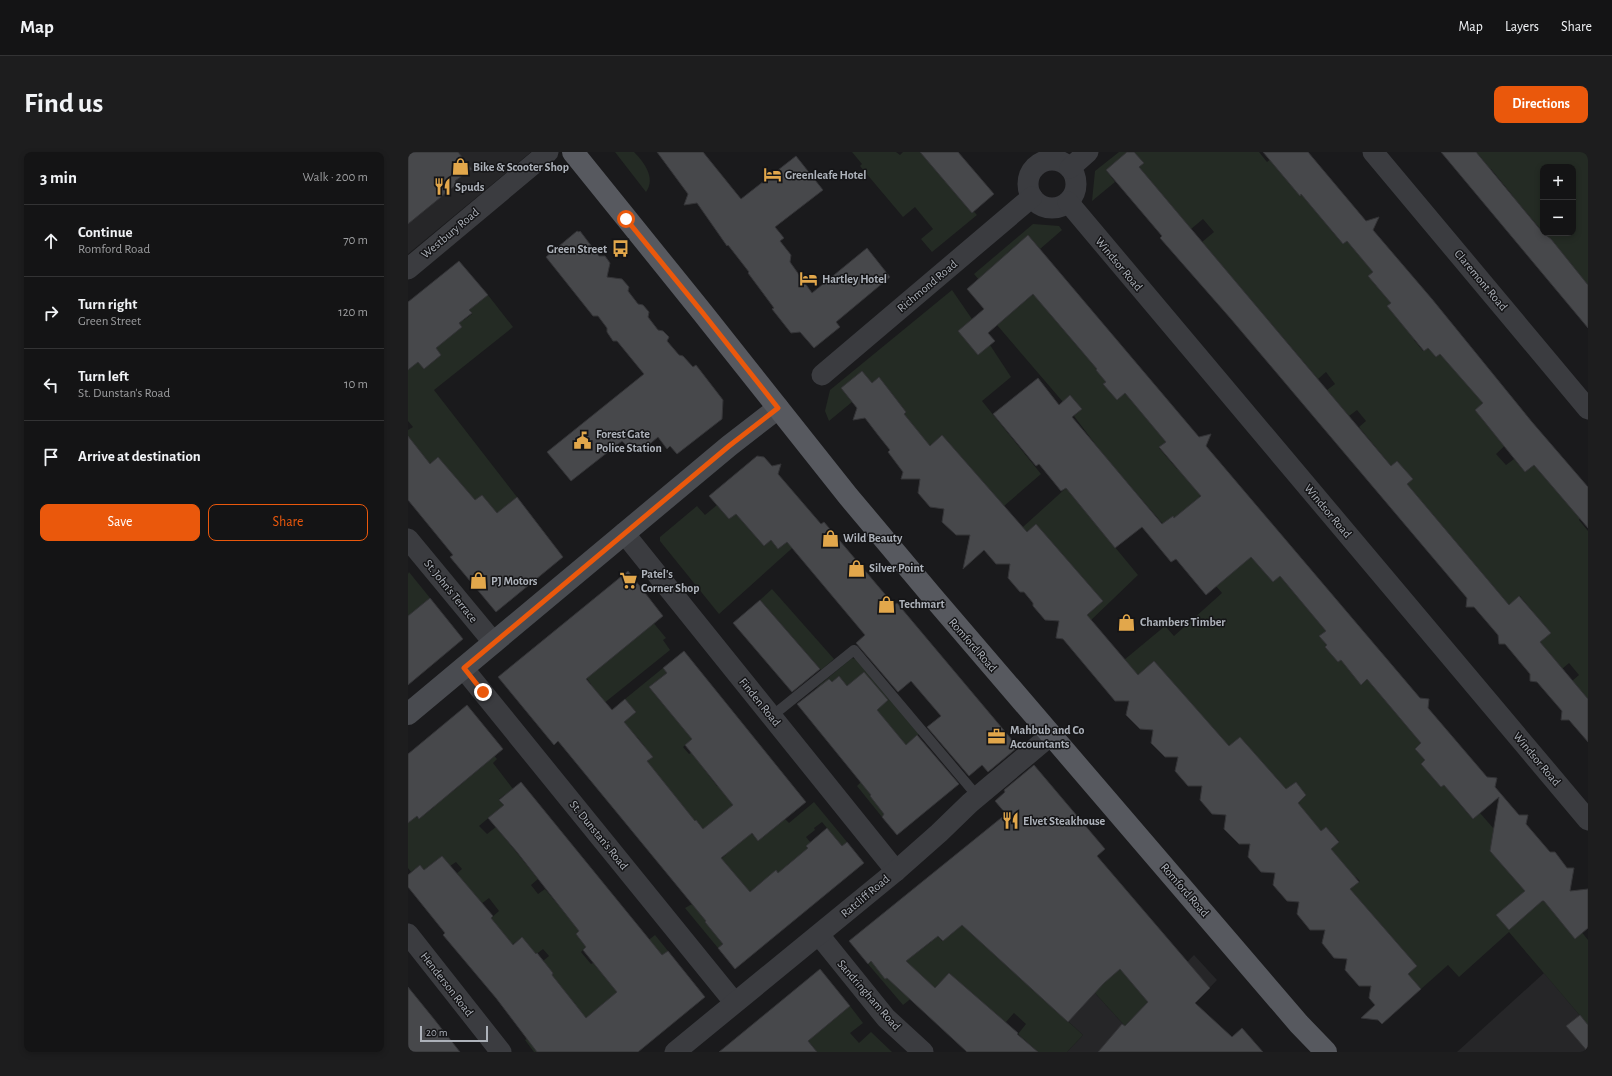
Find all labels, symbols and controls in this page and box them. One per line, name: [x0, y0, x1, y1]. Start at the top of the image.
text: Map: [20, 18, 54, 37]
text: Map: [1458, 20, 1483, 34]
text: Layers: [1505, 20, 1539, 34]
text: Share: [1561, 20, 1592, 34]
button: Directions: [1494, 86, 1588, 123]
text: Find us: [24, 90, 103, 118]
shop icon: Bike & Scooter Shop: [450, 157, 470, 177]
place label: Bike & Scooter Shop: [473, 161, 569, 173]
map controls: [1540, 164, 1576, 236]
button: +: [1540, 164, 1576, 200]
hotel icon: Greenleafe Hotel: [762, 165, 782, 185]
text: 3 min: [40, 169, 77, 186]
place label: Greenleafe Hotel: [785, 169, 866, 181]
text: Walk · 200 m: [302, 171, 368, 184]
restaurant icon: Spuds: [432, 177, 452, 197]
place label: Spuds: [455, 181, 485, 193]
button: −: [1540, 200, 1576, 236]
street label: Westbury Road: [419, 206, 482, 261]
route start: [617, 210, 635, 228]
text: Continue: [78, 225, 133, 240]
icon: ahead: [40, 230, 62, 252]
text: 70 m: [343, 234, 368, 247]
street label: Windsor Road: [1093, 235, 1145, 293]
bus stop icon: Green Street: [610, 239, 630, 259]
text: Romford Road: [78, 243, 150, 256]
place label: Green Street: [547, 243, 607, 255]
street label: Claremont Road: [1452, 247, 1510, 313]
street label: Richmond Road: [895, 258, 959, 314]
hotel icon: Hartley Hotel: [799, 269, 819, 289]
place label: Hartley Hotel: [822, 273, 887, 286]
text: Turn right: [78, 297, 137, 312]
icon: right: [40, 302, 62, 324]
text: 120 m: [338, 306, 368, 319]
text: Green Street: [78, 315, 141, 328]
text: Turn left: [78, 369, 129, 384]
icon: left: [40, 374, 62, 396]
text: 10 m: [344, 378, 368, 391]
text: St. Dunstan's Road: [78, 387, 170, 400]
place label: Forest Gate Police Station: [596, 428, 662, 454]
public building icon: Forest Gate Police Station: [573, 431, 593, 451]
icon: arrive: [40, 446, 62, 468]
text: Arrive at destination: [78, 449, 201, 464]
street label: Windsor Road: [1302, 482, 1354, 540]
button: Save: [40, 504, 200, 541]
button: Share: [208, 504, 368, 541]
shop icon: Wild Beauty: [820, 528, 840, 548]
place label: Wild Beauty: [843, 532, 903, 545]
street label: St. John's Terrace: [422, 557, 480, 625]
shop icon: Silver Point: [846, 558, 866, 578]
place label: Silver Point: [869, 562, 924, 574]
place label: Patel's Corner Shop: [641, 568, 700, 594]
shop icon: PJ Motors: [468, 571, 488, 591]
supermarket icon: Patel's Corner Shop: [618, 571, 638, 591]
place label: PJ Motors: [491, 575, 538, 587]
shop icon: Techmart: [876, 594, 896, 614]
place label: Techmart: [899, 598, 945, 610]
shop icon: Chambers Timber: [1117, 612, 1137, 632]
street label: Romford Road: [947, 616, 999, 674]
place label: Chambers Timber: [1140, 616, 1226, 628]
street label: Finden Road: [737, 676, 783, 728]
route end: [474, 683, 492, 701]
place label: Mahbub and Co Accountants: [1010, 724, 1084, 750]
office icon: Mahbub and Co Accountants: [987, 727, 1007, 747]
street label: Windsor Road: [1511, 730, 1563, 788]
street label: St. Dunstan's Road: [568, 798, 630, 872]
restaurant icon: Elvet Steakhouse: [1000, 811, 1020, 831]
place label: Elvet Steakhouse: [1023, 815, 1106, 827]
street label: Romford Road: [1159, 861, 1211, 919]
street label: Ratcliff Road: [838, 872, 892, 920]
street label: Henderson Road: [418, 950, 476, 1018]
street label: Sandringham Road: [835, 957, 903, 1033]
scale bar: [420, 1024, 488, 1043]
text: 20 m: [426, 1027, 447, 1038]

